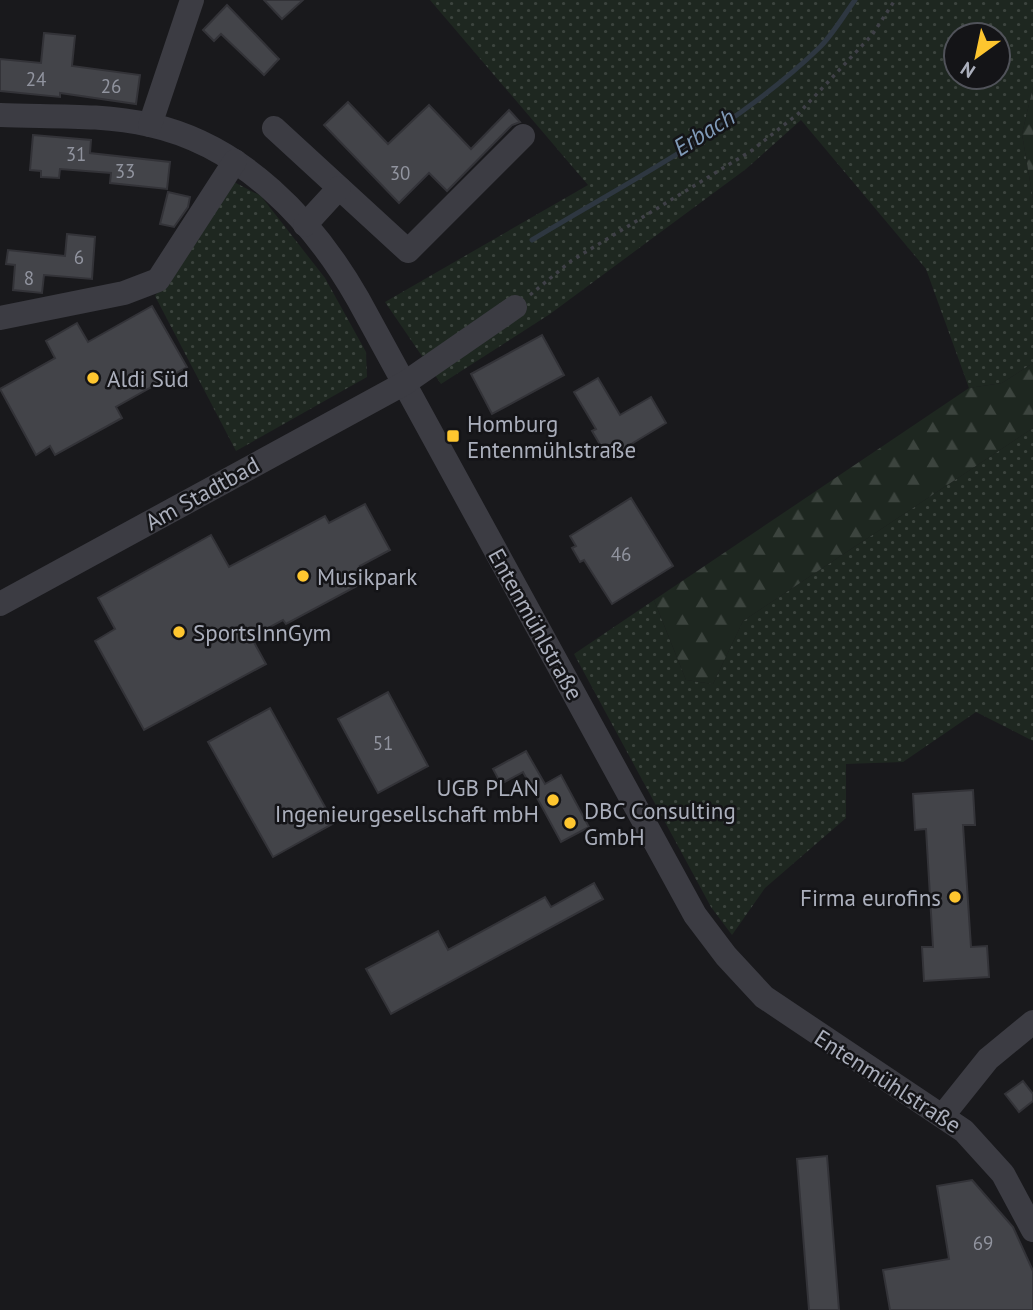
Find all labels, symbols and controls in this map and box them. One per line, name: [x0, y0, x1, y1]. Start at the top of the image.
north arrow: [942, 21, 1012, 91]
text: N: [956, 57, 980, 84]
house number: 24: [26, 67, 46, 91]
house number: 26: [101, 74, 121, 98]
water label: Erbach: [667, 101, 741, 163]
house number: 31: [66, 142, 86, 166]
house number: 33: [115, 159, 135, 183]
house number: 30: [390, 161, 410, 185]
house number: 6: [74, 245, 84, 269]
house number: 8: [24, 266, 34, 290]
place label: Aldi Süd: [107, 364, 189, 393]
marker: Aldi Süd: [85, 370, 101, 386]
place label: Homburg Entenmühlstraße: [467, 409, 636, 464]
marker: Homburg Entenmühlstraße: [445, 428, 461, 444]
street label: Am Stadtbad: [140, 450, 264, 536]
house number: 46: [611, 542, 631, 566]
street label: Entenmühlstraße: [482, 543, 590, 705]
place label: Musikpark: [317, 562, 417, 591]
marker: Musikpark: [295, 568, 311, 584]
place label: SportsInnGym: [193, 618, 331, 647]
marker: SportsInnGym: [171, 624, 187, 640]
house number: 51: [373, 731, 393, 755]
place label: UGB PLAN Ingenieurgesellschaft mbH: [275, 773, 539, 828]
marker: UGB PLAN Ingenieurgesellschaft mbH: [545, 792, 561, 808]
place label: DBC Consulting GmbH: [584, 796, 736, 851]
marker: DBC Consulting GmbH: [562, 815, 578, 831]
place label: Firma eurofins: [800, 883, 941, 912]
marker: Firma eurofins: [947, 889, 963, 905]
street label: Entenmühlstraße: [809, 1023, 967, 1139]
house number: 69: [973, 1231, 993, 1255]

